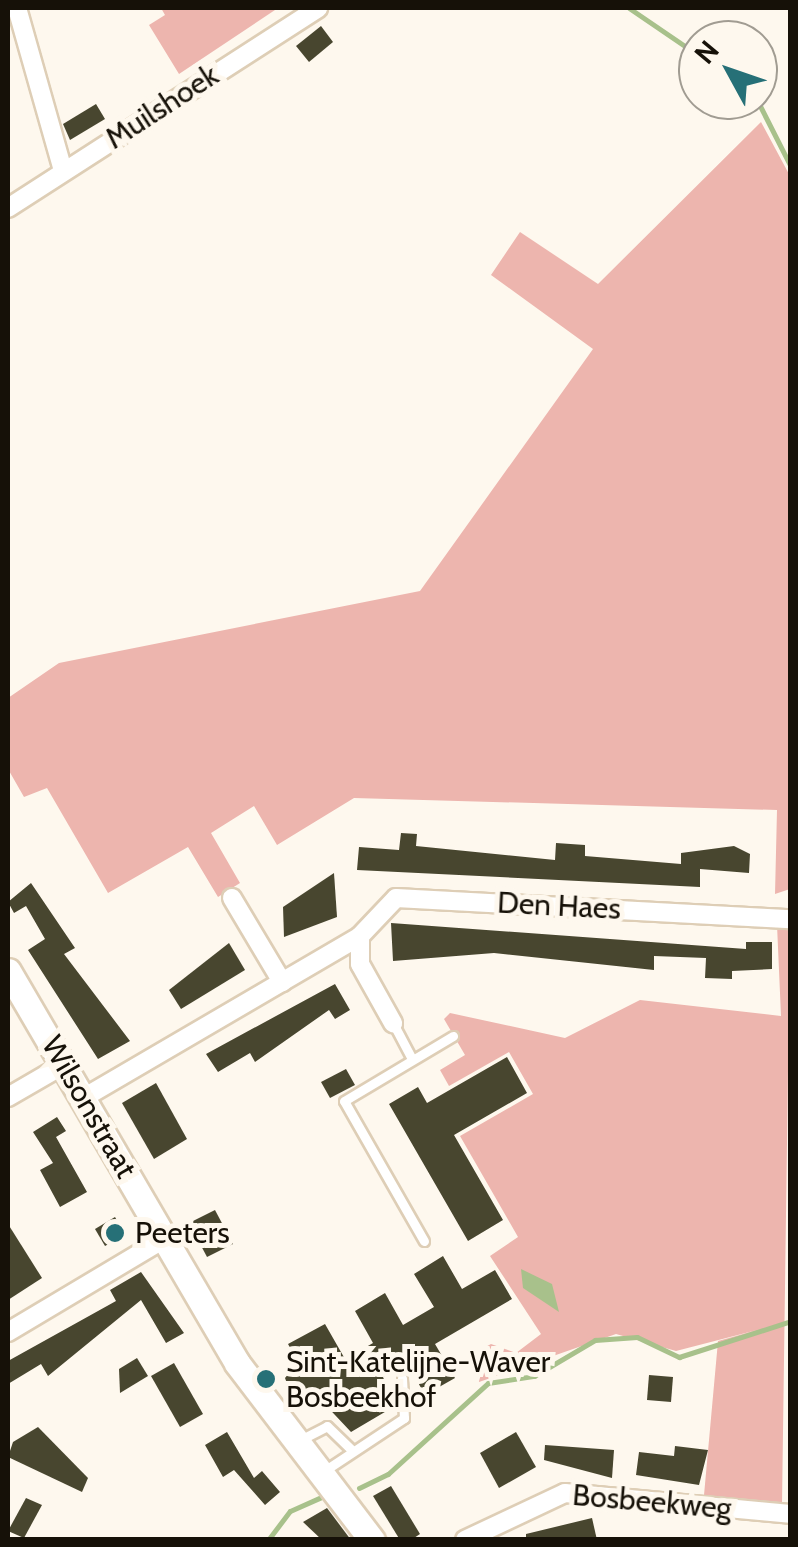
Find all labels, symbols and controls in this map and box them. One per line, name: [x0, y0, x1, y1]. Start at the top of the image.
north arrow: [678, 20, 778, 120]
text: N: [687, 33, 726, 71]
street label: Muilshoek: [99, 57, 225, 157]
street label: Den Haes: [496, 885, 622, 927]
street label: Wilsonstraat: [34, 1030, 144, 1184]
place label: Peeters: [135, 1215, 230, 1251]
marker: Peeters: [104, 1222, 126, 1244]
place label: Sint-Katelijne-Waver Bosbeekhof: [286, 1344, 550, 1414]
marker: Sint-Katelijne-Waver Bosbeekhof: [255, 1368, 277, 1390]
street label: Bosbeekweg: [571, 1477, 733, 1527]

